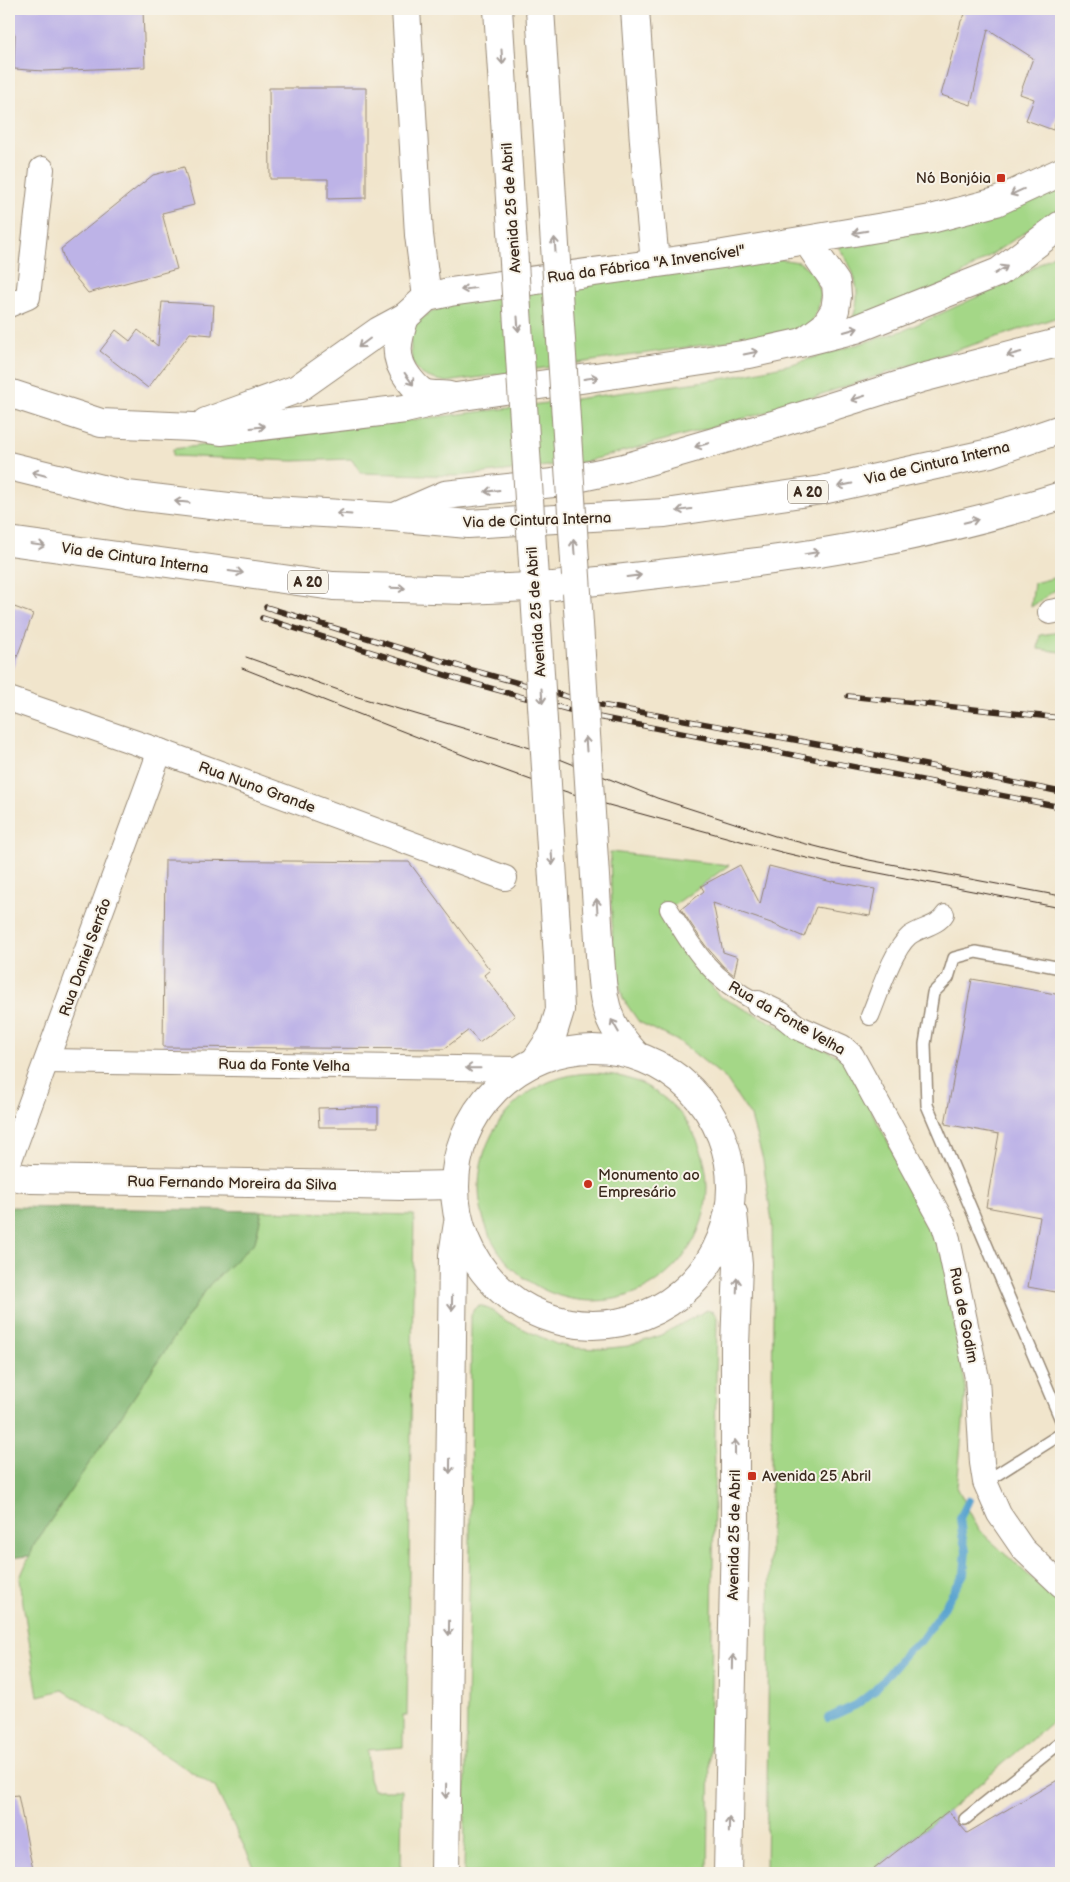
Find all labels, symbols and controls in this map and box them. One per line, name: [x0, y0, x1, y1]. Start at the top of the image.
one-way arrow: [497, 49, 506, 65]
street label: Avenida 25 de Abril: [497, 142, 526, 274]
place label: Nó Bonjóia: [916, 169, 991, 188]
marker: Nó Bonjóia: [995, 172, 1007, 184]
one-way arrow: [1010, 188, 1025, 197]
one-way arrow: [852, 227, 868, 237]
one-way arrow: [550, 238, 559, 254]
street label: Rua da Fábrica "A Invencível": [546, 241, 746, 288]
one-way arrow: [994, 264, 1008, 274]
one-way arrow: [461, 284, 477, 294]
one-way arrow: [514, 316, 523, 332]
one-way arrow: [842, 325, 858, 335]
one-way arrow: [358, 337, 371, 348]
one-way arrow: [743, 347, 759, 357]
one-way arrow: [1007, 350, 1023, 359]
one-way arrow: [404, 372, 414, 386]
one-way arrow: [582, 373, 598, 383]
one-way arrow: [850, 394, 866, 404]
one-way arrow: [250, 422, 266, 432]
street label: Via de Cintura Interna: [863, 438, 1012, 489]
one-way arrow: [695, 441, 711, 451]
one-way arrow: [31, 469, 47, 478]
road number: A 20: [788, 481, 828, 504]
one-way arrow: [837, 481, 853, 490]
one-way arrow: [485, 486, 501, 496]
one-way arrow: [175, 497, 191, 507]
one-way arrow: [677, 505, 693, 515]
street label: Via de Cintura Interna: [462, 508, 612, 533]
one-way arrow: [337, 510, 353, 519]
one-way arrow: [963, 516, 979, 525]
street label: Via de Cintura Interna: [60, 539, 210, 578]
one-way arrow: [569, 539, 578, 555]
one-way arrow: [29, 540, 45, 550]
street label: Avenida 25 de Abril: [522, 546, 551, 678]
one-way arrow: [804, 548, 820, 558]
one-way arrow: [228, 568, 244, 578]
road number: A 20: [288, 570, 328, 594]
one-way arrow: [626, 571, 642, 581]
one-way arrow: [390, 583, 406, 593]
one-way arrow: [537, 688, 546, 704]
one-way arrow: [582, 736, 591, 752]
street label: Rua Nuno Grande: [196, 758, 318, 817]
one-way arrow: [547, 850, 556, 866]
street label: Rua Daniel Serrão: [55, 895, 116, 1019]
one-way arrow: [592, 899, 601, 915]
street label: Rua da Fonte Velha: [725, 977, 849, 1060]
one-way arrow: [609, 1020, 619, 1034]
street label: Rua da Fonte Velha: [218, 1055, 350, 1076]
one-way arrow: [466, 1063, 482, 1073]
place label: Monumento ao Empresário: [598, 1166, 700, 1202]
street label: Rua Fernando Moreira da Silva: [127, 1172, 337, 1195]
marker: Monumento ao Empresário: [582, 1178, 594, 1190]
street label: Rua de Godim: [945, 1265, 982, 1365]
one-way arrow: [733, 1277, 742, 1293]
one-way arrow: [447, 1295, 457, 1311]
one-way arrow: [730, 1439, 740, 1456]
one-way arrow: [445, 1458, 455, 1474]
place label: Avenida 25 Abril: [762, 1467, 871, 1486]
street label: Avenida 25 de Abril: [724, 1469, 745, 1601]
marker: Avenida 25 Abril: [746, 1470, 758, 1482]
one-way arrow: [444, 1620, 454, 1636]
one-way arrow: [728, 1654, 737, 1670]
one-way arrow: [442, 1783, 451, 1799]
one-way arrow: [725, 1817, 734, 1833]

